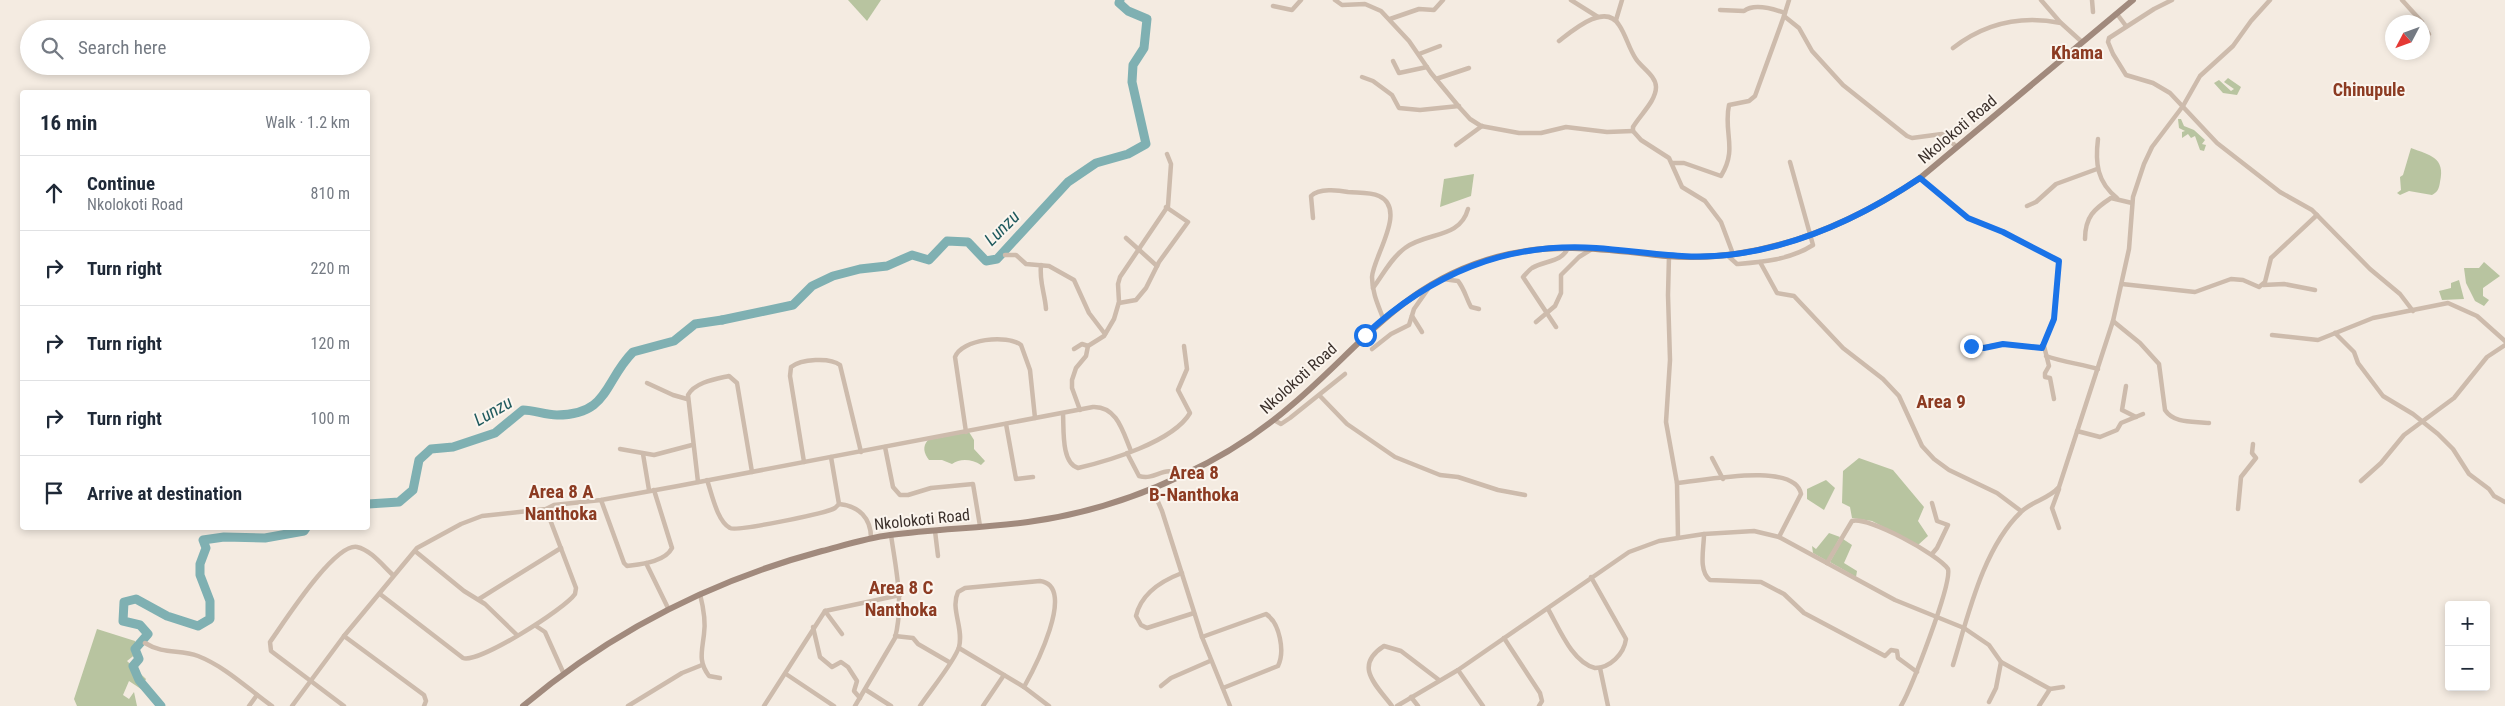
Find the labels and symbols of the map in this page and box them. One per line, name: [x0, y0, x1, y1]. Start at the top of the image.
north arrow: [2385, 15, 2430, 60]
district label: Khama: [2051, 41, 2103, 64]
district label: Chinupule: [2333, 79, 2406, 100]
street label: Nkolokoti Road: [1914, 91, 2000, 168]
water label: Lunzu: [980, 205, 1024, 250]
route start: [1354, 324, 1377, 347]
route end: [1960, 335, 1983, 358]
street label: Nkolokoti Road: [1256, 339, 1340, 418]
district label: Area 9: [1916, 390, 1966, 413]
water label: Lunzu: [470, 391, 516, 430]
district label: Area 8 B-Nanthoka: [1149, 461, 1239, 506]
district label: Area 8 A Nanthoka: [525, 480, 597, 525]
street label: Nkolokoti Road: [873, 505, 971, 534]
district label: Area 8 C Nanthoka: [865, 576, 937, 621]

